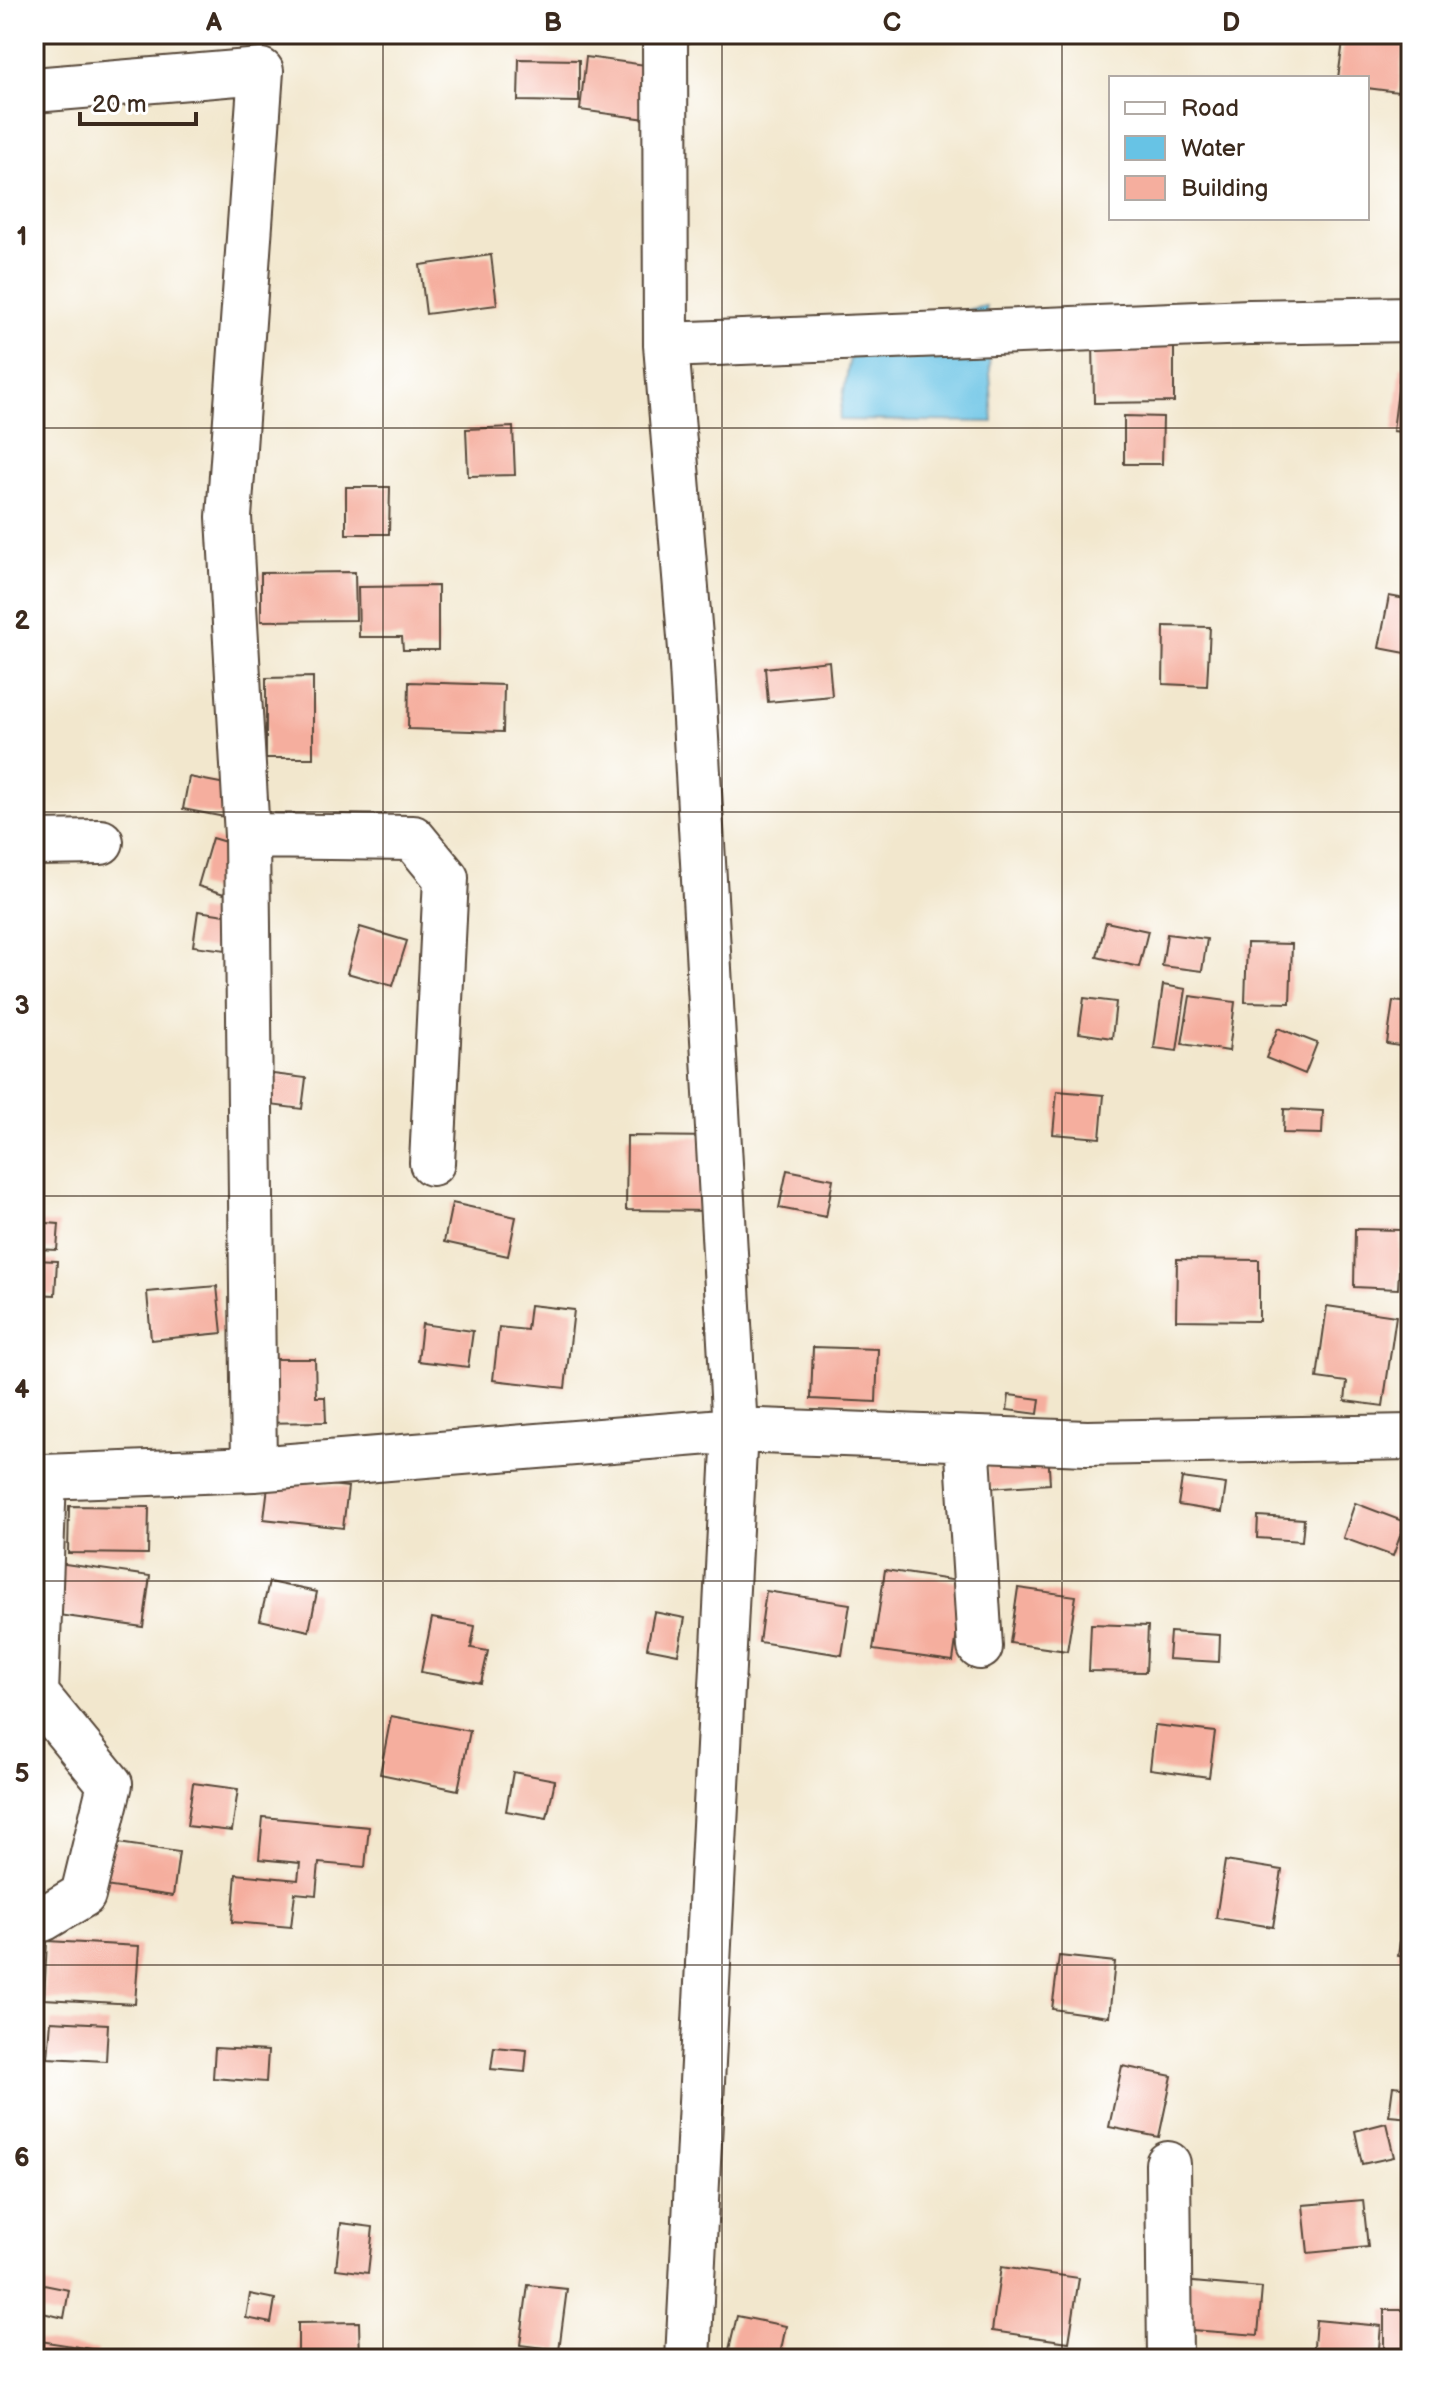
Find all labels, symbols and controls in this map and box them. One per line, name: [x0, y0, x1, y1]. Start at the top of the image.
text: A: [205, 8, 222, 39]
text: B: [544, 8, 562, 39]
text: C: [883, 8, 901, 39]
text: D: [1222, 8, 1240, 39]
scale bar: [80, 76, 196, 126]
legend: [1109, 76, 1369, 220]
text: 20 m: [92, 90, 147, 119]
text: Road: [1181, 94, 1239, 123]
text: Water: [1181, 134, 1245, 163]
text: Building: [1181, 174, 1268, 203]
text: 1: [17, 222, 27, 253]
text: 2: [14, 606, 30, 637]
text: 3: [14, 991, 30, 1022]
text: 4: [14, 1375, 30, 1406]
text: 5: [14, 1759, 30, 1790]
text: 6: [14, 2143, 30, 2174]

